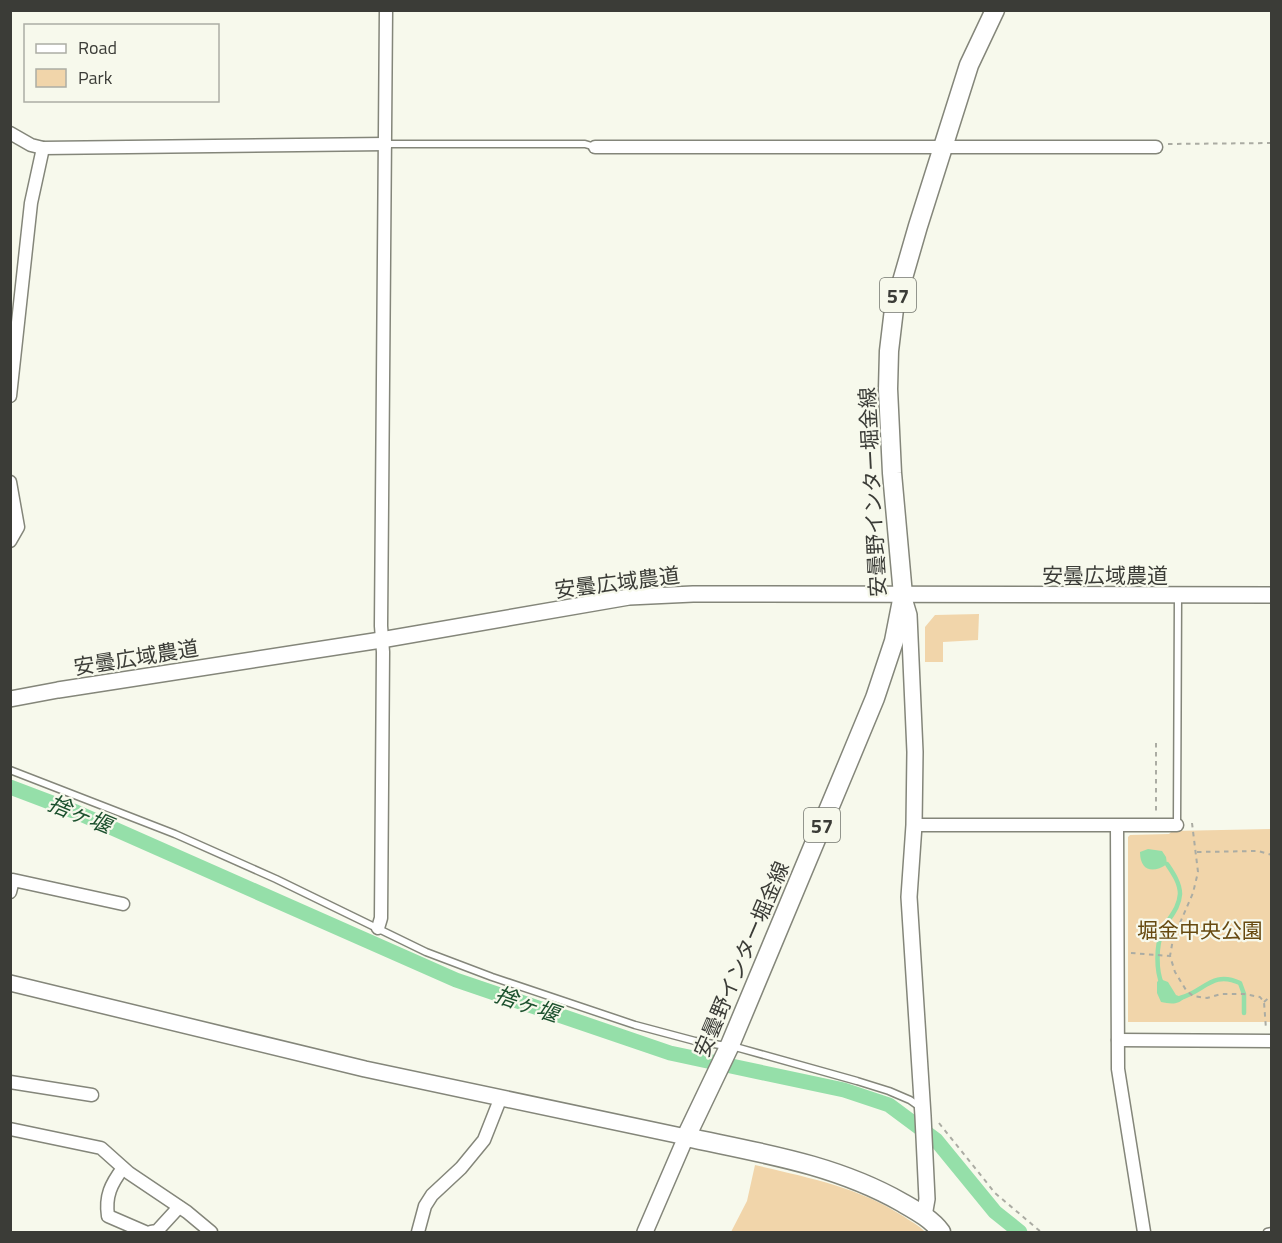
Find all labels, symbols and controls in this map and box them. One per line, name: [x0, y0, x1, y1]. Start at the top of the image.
legend: [24, 24, 219, 102]
text: Road: [78, 34, 117, 61]
text: Park: [78, 64, 113, 91]
road number: 57: [880, 278, 916, 312]
street label: 安曇野インター堀金線: [851, 386, 893, 598]
street label: 安曇広域農道: [553, 558, 681, 606]
street label: 安曇広域農道: [1042, 559, 1168, 591]
street label: 安曇広域農道: [71, 631, 201, 683]
water label: 捨ヶ堰: [43, 786, 121, 844]
road number: 57: [804, 808, 840, 842]
street label: 安曇野インター堀金線: [685, 856, 797, 1062]
park label: 堀金中央公園: [1137, 914, 1263, 946]
water label: 捨ヶ堰: [490, 977, 568, 1032]

